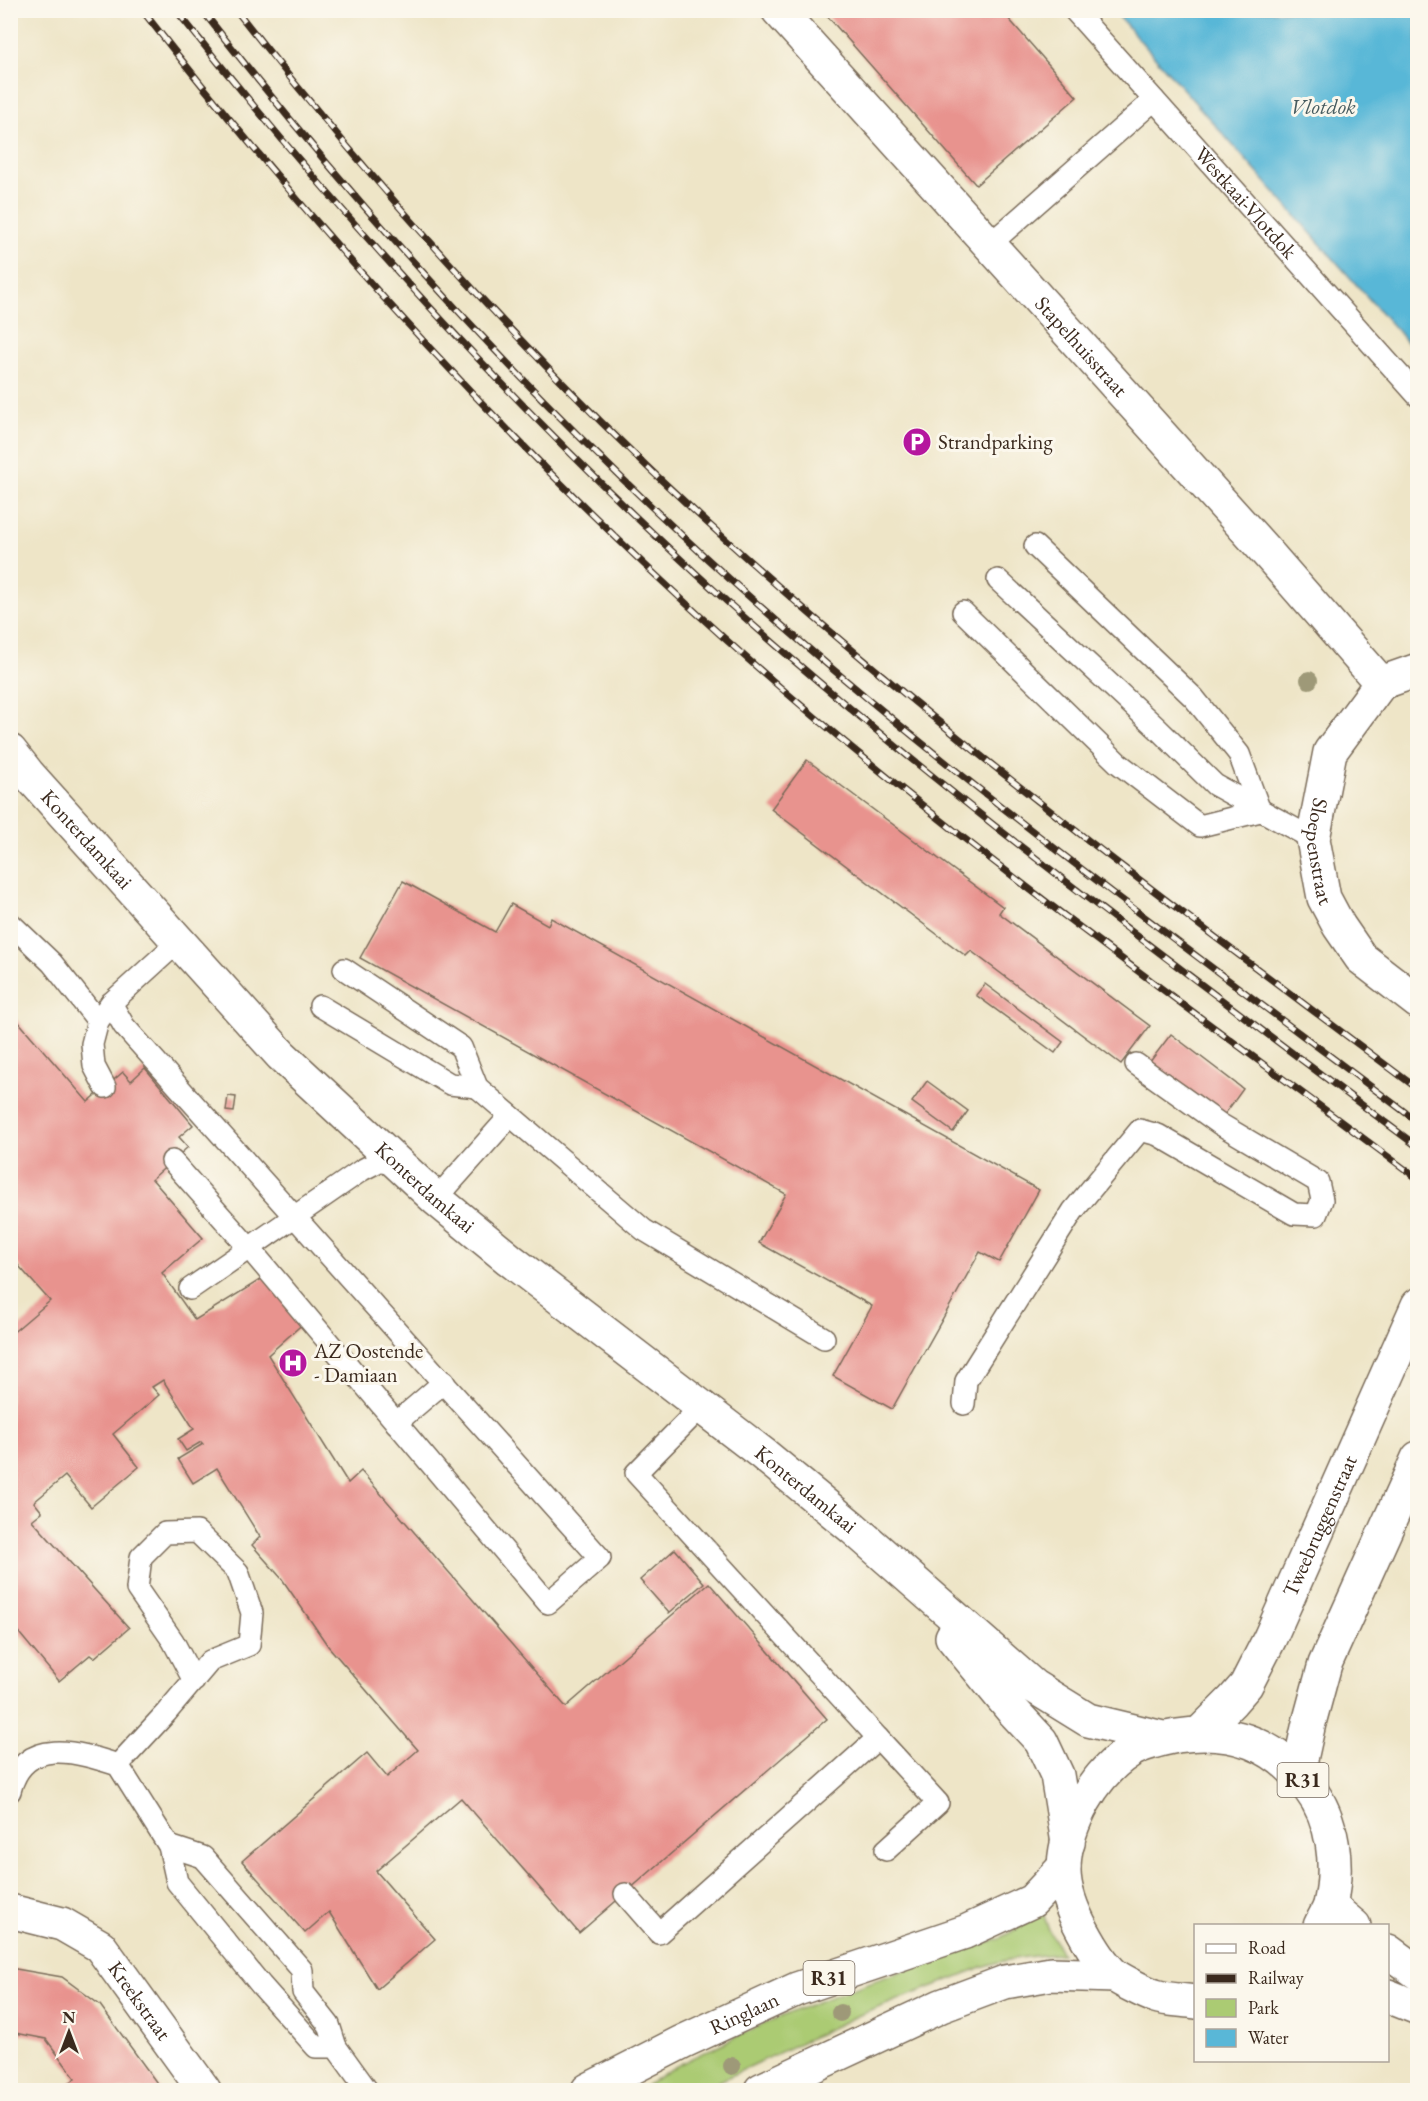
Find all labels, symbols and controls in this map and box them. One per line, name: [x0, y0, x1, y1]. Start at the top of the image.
water label: Vlotdok: [1290, 92, 1356, 121]
street label: Westkaai-Vlotdok: [1189, 140, 1304, 265]
street label: Stapelhuisstraat: [1029, 290, 1134, 403]
parking icon: Strandparking: [901, 426, 933, 458]
place label: Strandparking: [938, 428, 1053, 455]
street label: Konterdamkaai: [35, 783, 139, 894]
street label: Sloepenstraat: [1300, 796, 1339, 910]
street label: Konterdamkaai: [370, 1135, 481, 1239]
place label: AZ Oostende - Damiaan: [313, 1337, 423, 1388]
hospital icon: AZ Oostende - Damiaan: [277, 1347, 309, 1379]
street label: Konterdamkaai: [749, 1439, 863, 1539]
street label: Tweebruggenstraat: [1276, 1450, 1363, 1601]
road number: R31: [1278, 1763, 1328, 1797]
legend: [1194, 1924, 1389, 2062]
text: Road: [1248, 1936, 1287, 1959]
street label: Kreekstraat: [102, 1956, 178, 2046]
road number: R31: [804, 1961, 854, 1995]
text: Railway: [1248, 1966, 1304, 1989]
street label: Ringlaan: [705, 1985, 783, 2040]
text: Park: [1248, 1996, 1279, 2019]
north arrow: [39, 2002, 99, 2062]
text: N: [63, 2007, 76, 2028]
text: Water: [1248, 2026, 1289, 2049]

